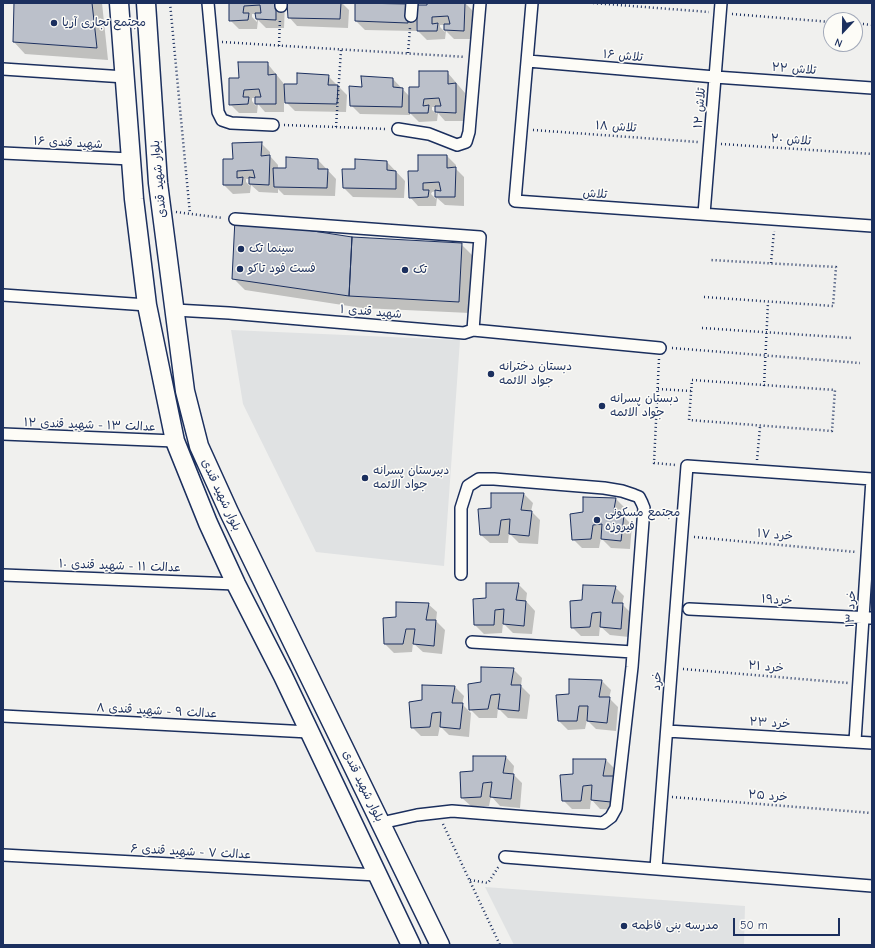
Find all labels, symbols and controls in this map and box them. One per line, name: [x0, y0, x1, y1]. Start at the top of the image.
north arrow: [823, 12, 863, 52]
place label: مجتمع تجاری آریا: [62, 16, 146, 30]
marker: مجتمع تجاری آریا: [49, 18, 59, 28]
text: N: [833, 35, 844, 50]
street label: تلاش ۱۶: [602, 47, 644, 65]
street label: تلاش ۲۲: [771, 60, 817, 78]
street label: تلاش ۱۲: [691, 87, 709, 129]
street label: تلاش ۱۸: [595, 118, 637, 136]
street label: تلاش ۲۰: [770, 131, 812, 149]
street label: شهید قندی ۱۶: [33, 134, 103, 152]
street label: بلوار شهید قندی: [148, 140, 170, 218]
street label: تلاش: [582, 186, 608, 202]
place label: سینما تک: [249, 242, 294, 256]
marker: سینما تک: [236, 244, 246, 254]
place label: فست فود تاکو: [248, 262, 316, 276]
place label: تک: [413, 263, 427, 277]
marker: فست فود تاکو: [235, 264, 245, 274]
marker: تک: [400, 265, 410, 275]
street label: شهيد قندی ۱: [339, 302, 403, 322]
place label: دبستان دخترانه جواد الائمه: [499, 360, 572, 388]
marker: دبستان دخترانه جواد الائمه: [486, 369, 496, 379]
place label: دبستان پسرانه جواد الائمه: [610, 392, 679, 420]
marker: دبستان پسرانه جواد الائمه: [597, 401, 607, 411]
street label: عدالت ۱۳ - شهید قندی ۱۲: [24, 415, 156, 435]
street label: بلوار شهید قندی: [198, 457, 244, 533]
place label: دبیرستان پسرانه جواد الائمه: [373, 464, 449, 492]
marker: دبیرستان پسرانه جواد الائمه: [360, 473, 370, 483]
place label: مجتمع مسکونی فیروزه: [605, 506, 680, 534]
marker: مجتمع مسکونی فیروزه: [592, 515, 602, 525]
street label: خرد ۱۷: [756, 526, 794, 544]
street label: عدالت ۱۱ - شهید قندی ۱۰: [59, 557, 181, 575]
street label: خرد ۱۳: [843, 590, 859, 628]
street label: خرد۱۹: [761, 592, 793, 608]
street label: خرد ۲۱: [748, 658, 784, 676]
street label: خرد: [649, 671, 665, 691]
street label: عدالت ۹ - شهید قندی ۸: [96, 701, 218, 721]
street label: خرد ۲۳: [749, 715, 791, 731]
street label: بلوار شهید قندی: [339, 748, 387, 824]
street label: خرد ۲۵: [748, 787, 788, 805]
street label: عدالت ۷ - شهید قندی ۶: [130, 842, 252, 862]
scale bar: [735, 910, 842, 936]
text: 50 m: [740, 918, 768, 932]
place label: مدرسه بنی فاطمه: [632, 919, 718, 933]
marker: مدرسه بنی فاطمه: [619, 921, 629, 931]

